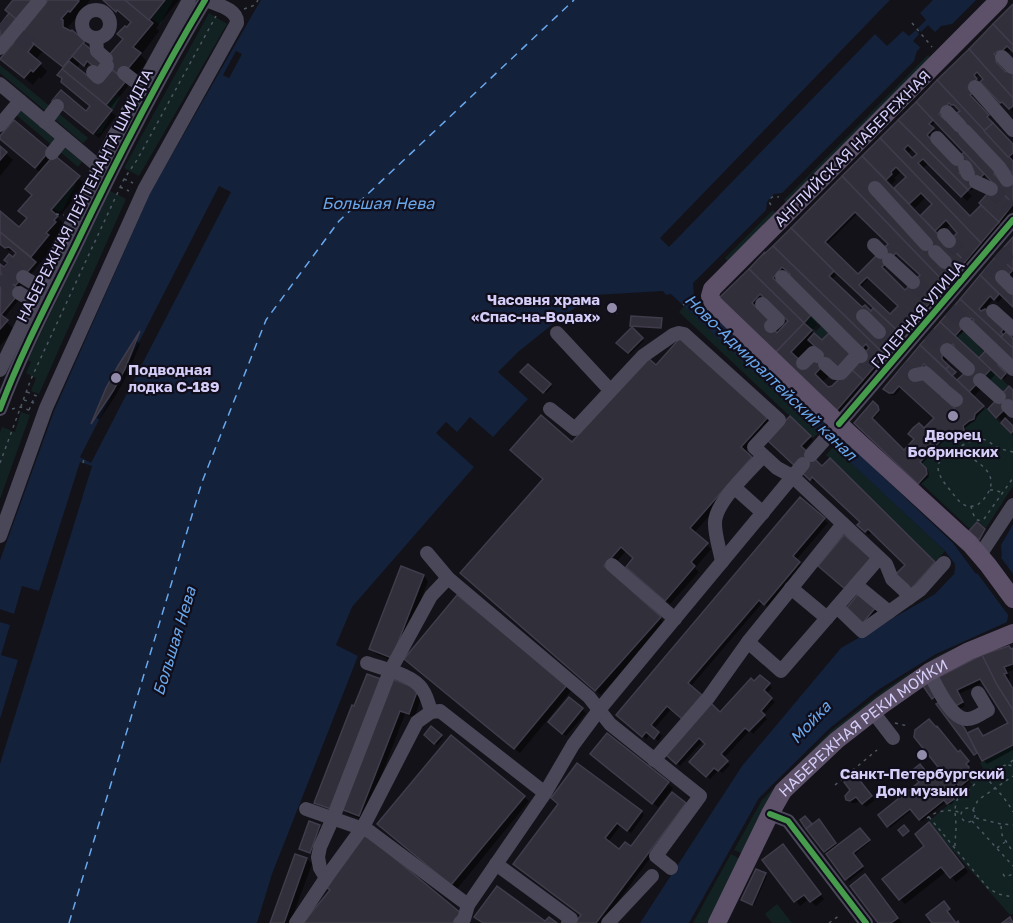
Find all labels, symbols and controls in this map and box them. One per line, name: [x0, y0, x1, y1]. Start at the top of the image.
street label: НАБЕРЕЖНАЯ ЛЕЙТЕНАНТА ШМИДТА: [12, 65, 156, 325]
street label: АНГЛИЙСКАЯ НАБЕРЕЖНАЯ: [770, 66, 934, 230]
water label: Большая Нева: [322, 193, 435, 213]
street label: ГАЛЕРНАЯ УЛИЦА: [866, 256, 968, 372]
place label: Часовня храма «Спас-на-Водах»: [471, 290, 600, 325]
water label: Ново-Адмиралтейский канал: [681, 290, 862, 466]
marker: Часовня храма «Спас-на-Водах»: [605, 301, 619, 315]
place label: Подводная лодка С-189: [128, 360, 219, 395]
marker: Подводная лодка С-189: [109, 371, 123, 385]
marker: Дворец Бобринских: [946, 409, 960, 423]
place label: Дворец Бобринских: [908, 425, 999, 460]
water label: Большая Нева: [148, 583, 200, 698]
street label: НАБЕРЕЖНАЯ РЕКИ МОЙКИ: [774, 655, 950, 800]
water label: Мойка: [785, 696, 835, 748]
marker: Санкт-Петербургский Дом музыки: [915, 748, 929, 762]
place label: Санкт-Петербургский Дом музыки: [840, 764, 1004, 799]

